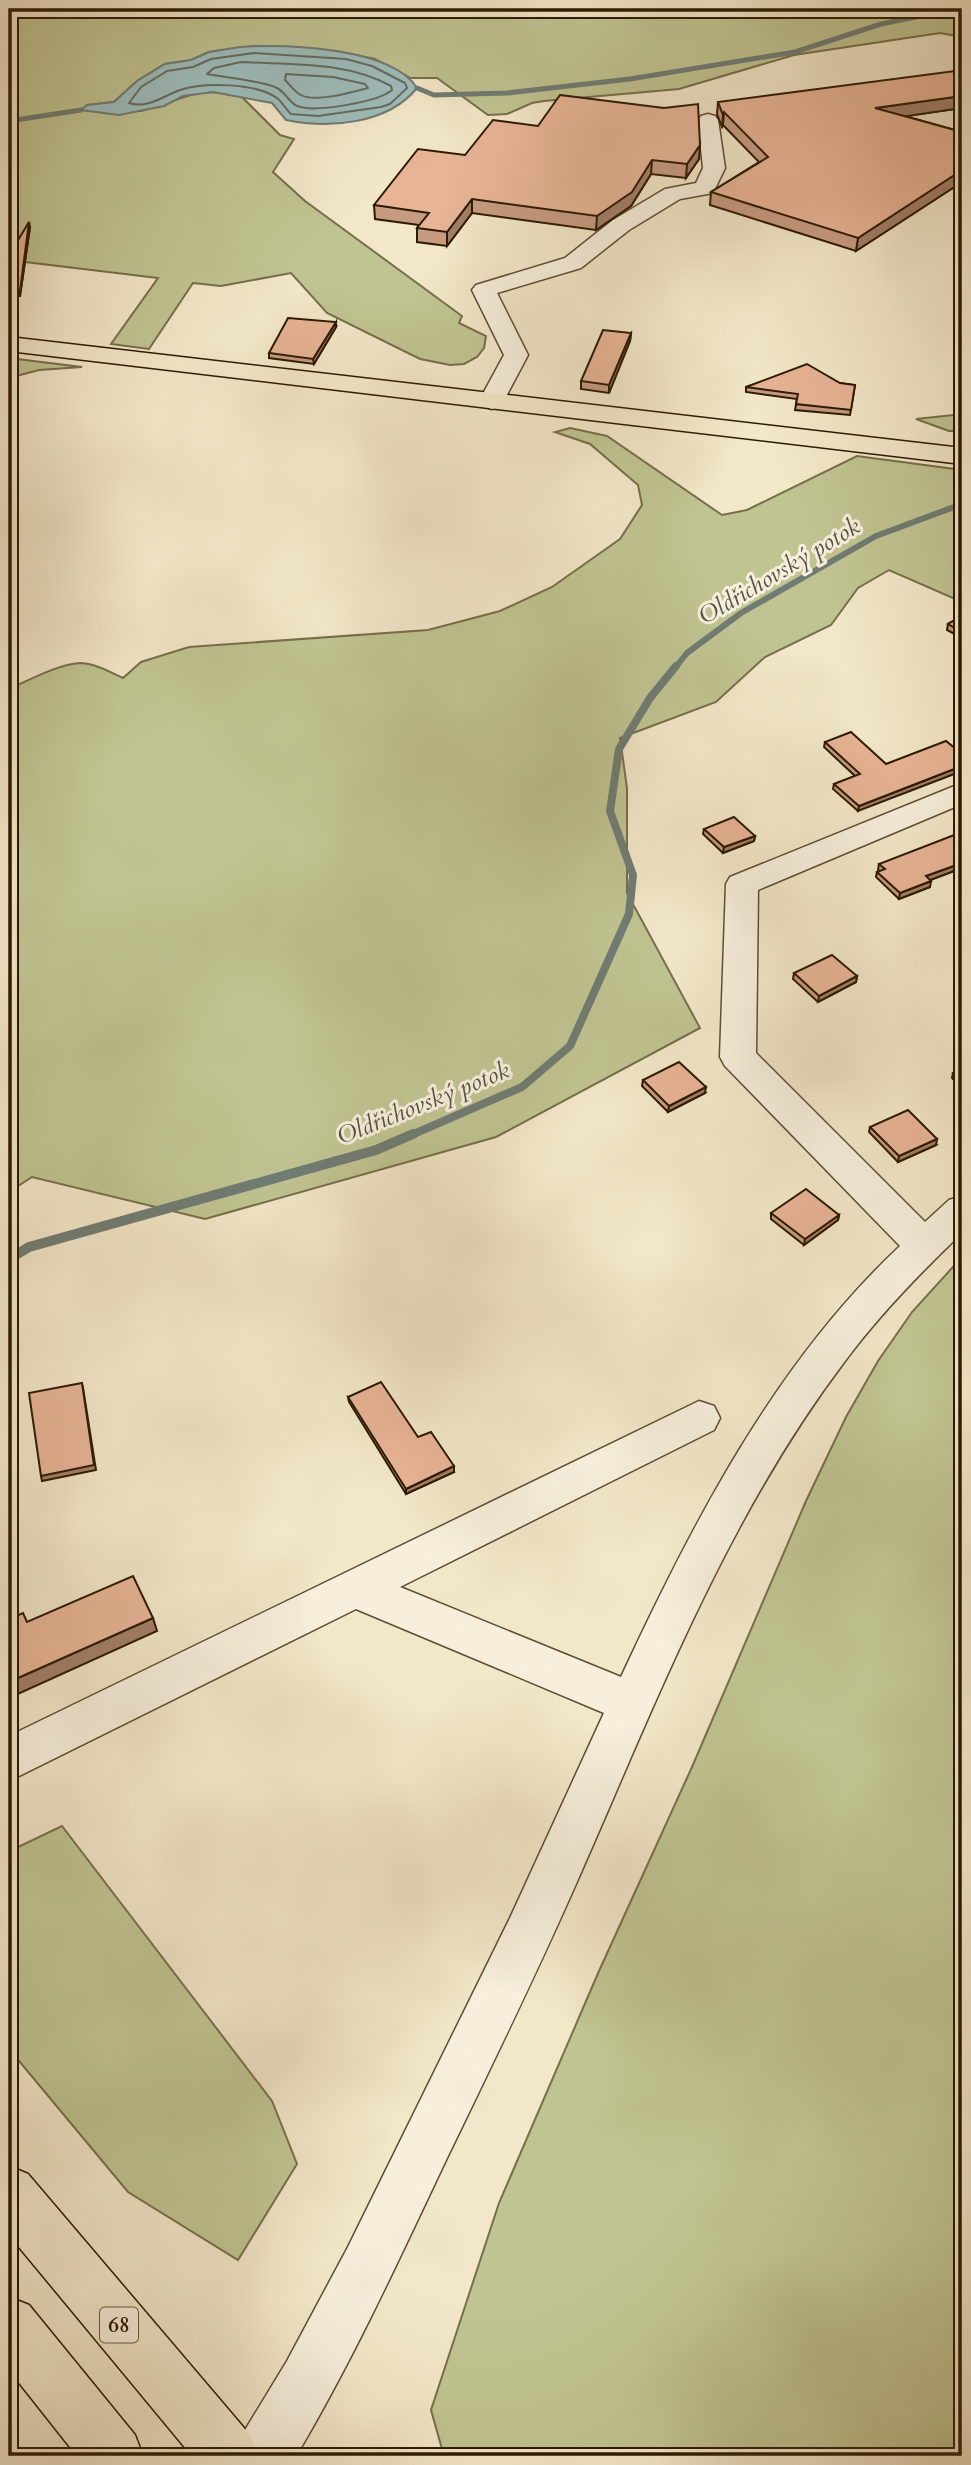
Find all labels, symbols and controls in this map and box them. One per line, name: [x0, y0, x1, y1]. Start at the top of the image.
water label: Oldřichovský potok: [692, 510, 866, 633]
water label: Oldřichovský potok: [332, 1054, 515, 1153]
road number: 68: [100, 2308, 138, 2342]

